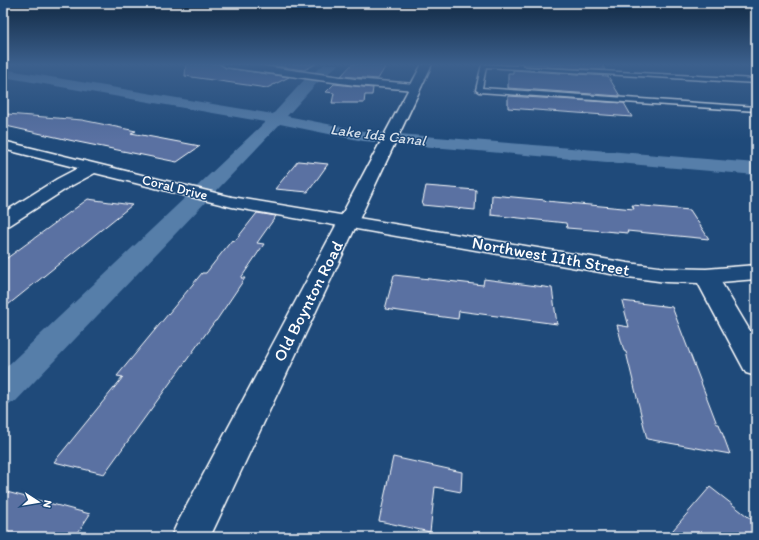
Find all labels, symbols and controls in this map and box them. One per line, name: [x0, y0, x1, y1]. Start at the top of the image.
water label: Lake Ida Canal: [329, 120, 428, 150]
street label: Coral Drive: [140, 171, 210, 204]
street label: Northwest 11th Street: [471, 232, 632, 280]
street label: Old Boynton Road: [269, 237, 347, 365]
north arrow: [18, 482, 58, 522]
text: N: [40, 499, 54, 509]

